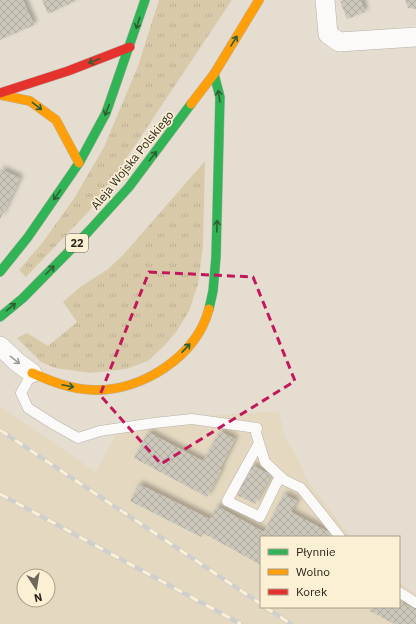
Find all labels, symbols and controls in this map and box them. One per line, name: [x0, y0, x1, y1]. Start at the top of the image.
one-way arrow: [133, 17, 141, 29]
one-way arrow: [230, 36, 238, 47]
one-way arrow: [88, 58, 100, 66]
one-way arrow: [215, 90, 223, 103]
one-way arrow: [31, 102, 42, 110]
one-way arrow: [103, 103, 110, 115]
street label: Aleja Wojska Polskiego: [87, 107, 177, 213]
one-way arrow: [148, 150, 157, 161]
one-way arrow: [53, 189, 61, 200]
one-way arrow: [213, 220, 220, 233]
road number: 22: [66, 234, 88, 252]
one-way arrow: [45, 265, 55, 275]
one-way arrow: [6, 303, 17, 312]
one-way arrow: [181, 343, 190, 353]
one-way arrow: [10, 356, 21, 365]
one-way arrow: [61, 382, 74, 390]
legend: [260, 536, 400, 608]
text: Płynnie: [296, 544, 336, 559]
text: Wolno: [296, 564, 330, 579]
north arrow: [16, 568, 56, 608]
text: Korek: [296, 584, 328, 599]
text: N: [33, 590, 43, 605]

